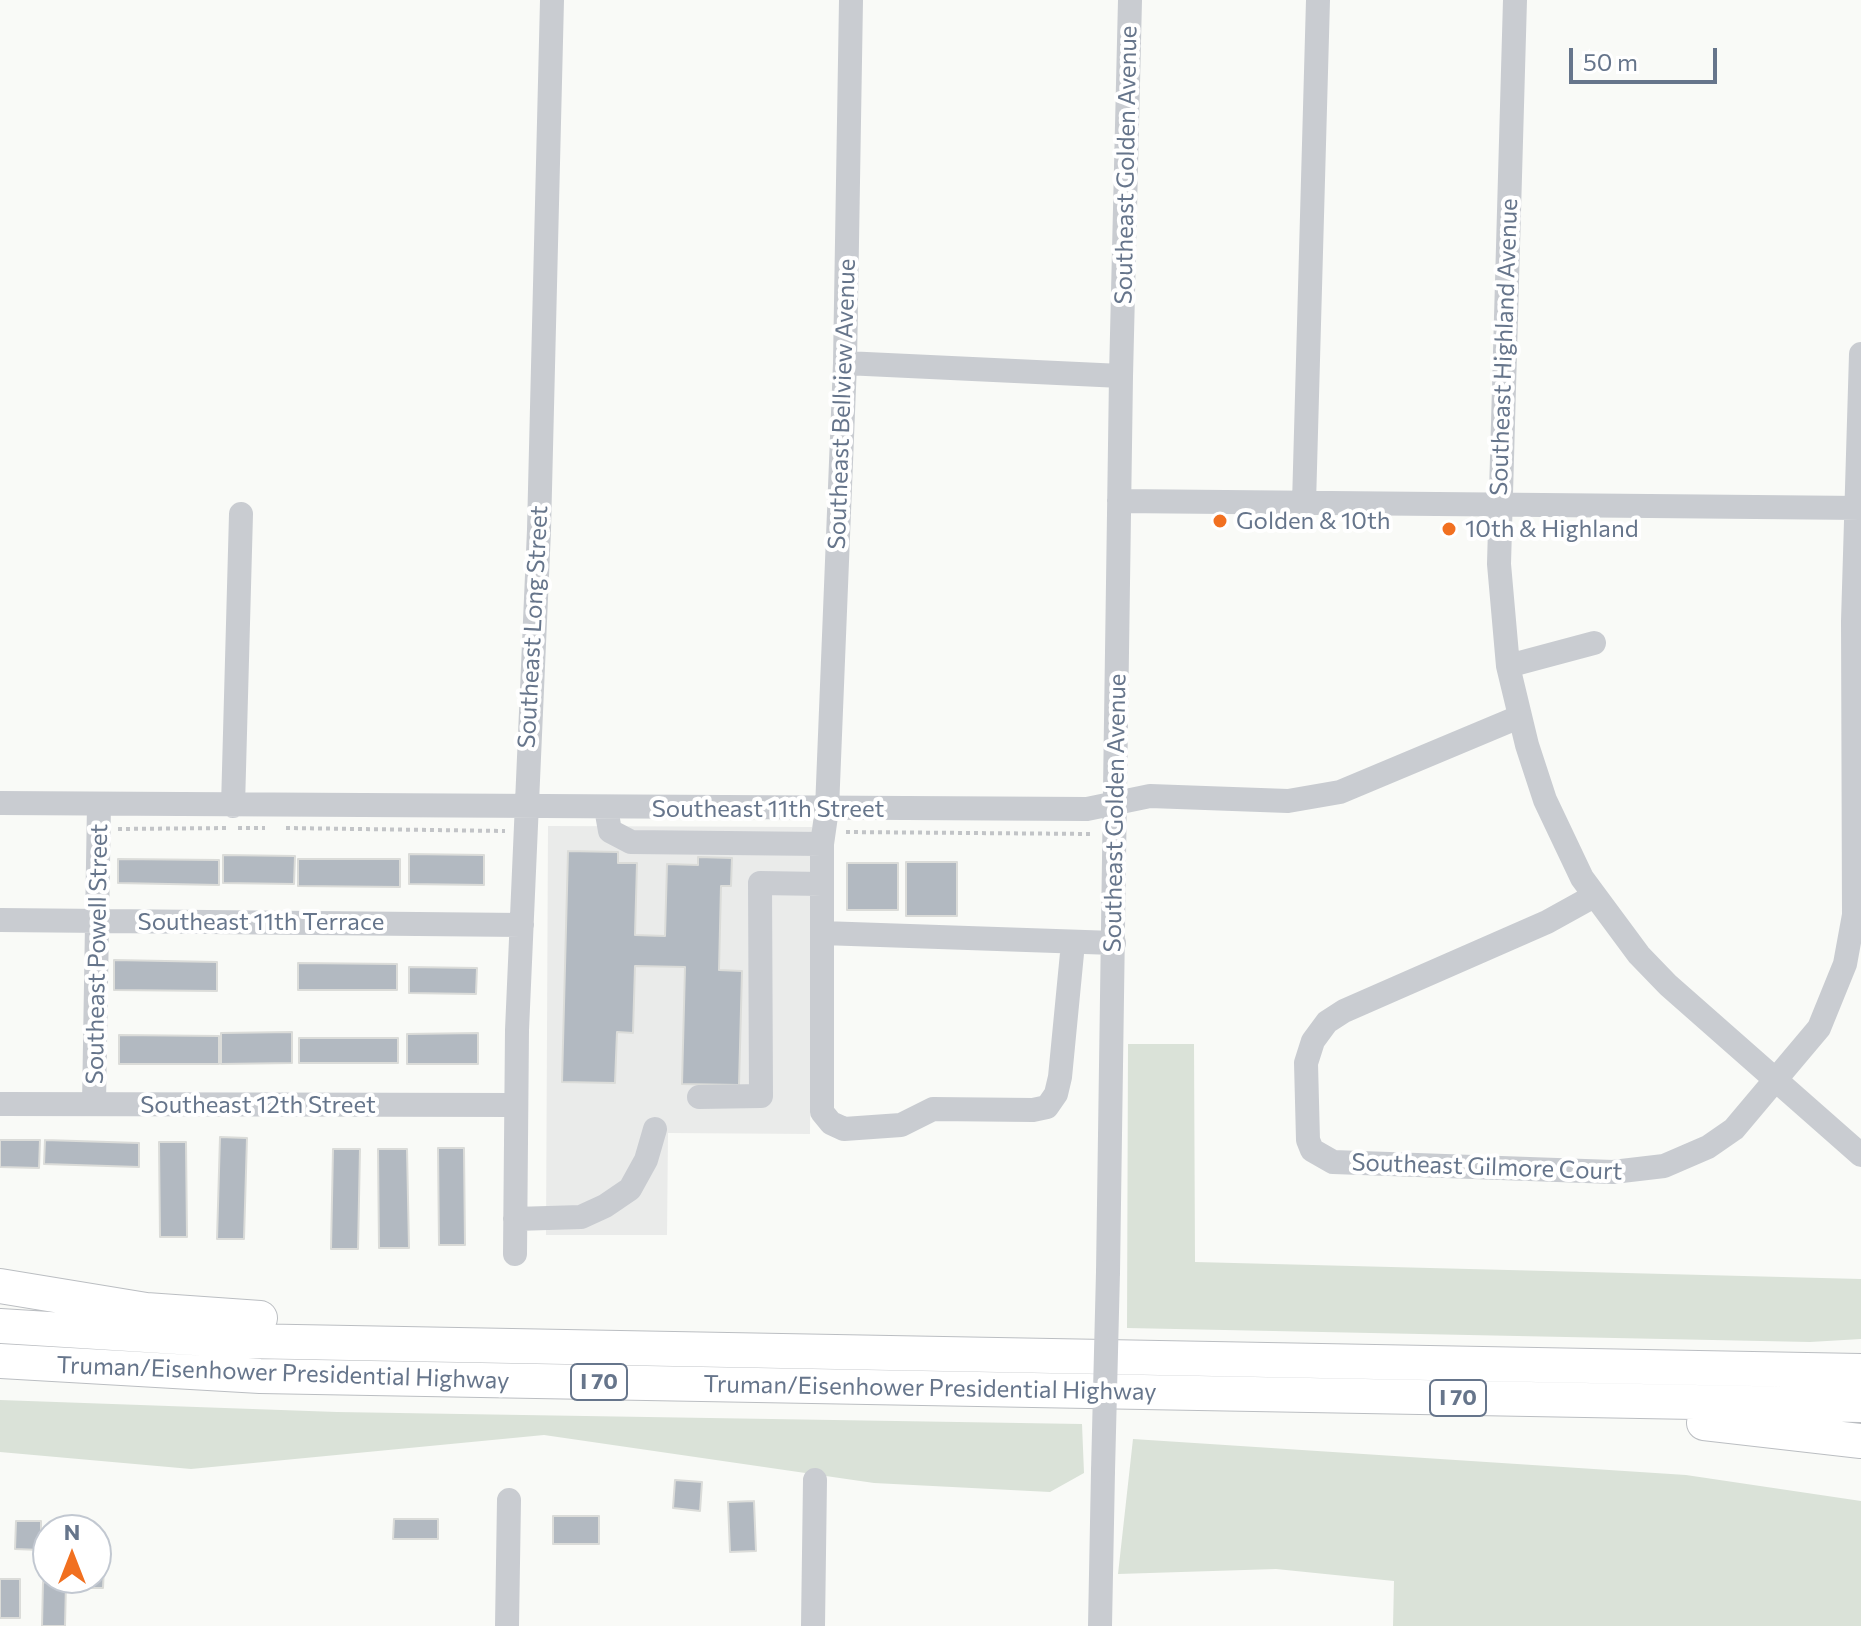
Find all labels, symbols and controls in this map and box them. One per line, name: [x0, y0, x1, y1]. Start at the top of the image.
street label: Southeast Golden Avenue: [1109, 25, 1143, 305]
scale bar: [1573, 32, 1721, 82]
text: 50 m: [1583, 47, 1638, 76]
street label: Southeast Highland Avenue: [1484, 198, 1524, 496]
street label: Southeast Bellview Avenue: [823, 258, 861, 550]
street label: Southeast Long Street: [512, 505, 554, 749]
place label: Golden & 10th: [1236, 507, 1391, 535]
marker: Golden & 10th: [1211, 512, 1229, 530]
place label: 10th & Highland: [1465, 515, 1638, 543]
marker: 10th & Highland: [1440, 520, 1458, 538]
street label: Southeast Golden Avenue: [1098, 673, 1132, 953]
street label: Southeast 11th Street: [652, 795, 884, 823]
street label: Southeast Powell Street: [80, 823, 114, 1085]
street label: Southeast 11th Terrace: [138, 908, 384, 936]
street label: Southeast 12th Street: [140, 1091, 376, 1119]
street label: Southeast Gilmore Court: [1351, 1148, 1623, 1186]
street label: Truman/Eisenhower Presidential Highway: [56, 1351, 510, 1395]
road number: I 70: [571, 1364, 627, 1400]
street label: Truman/Eisenhower Presidential Highway: [703, 1370, 1157, 1406]
road number: I 70: [1430, 1380, 1486, 1416]
north arrow: [32, 1514, 112, 1594]
text: N: [64, 1518, 80, 1545]

